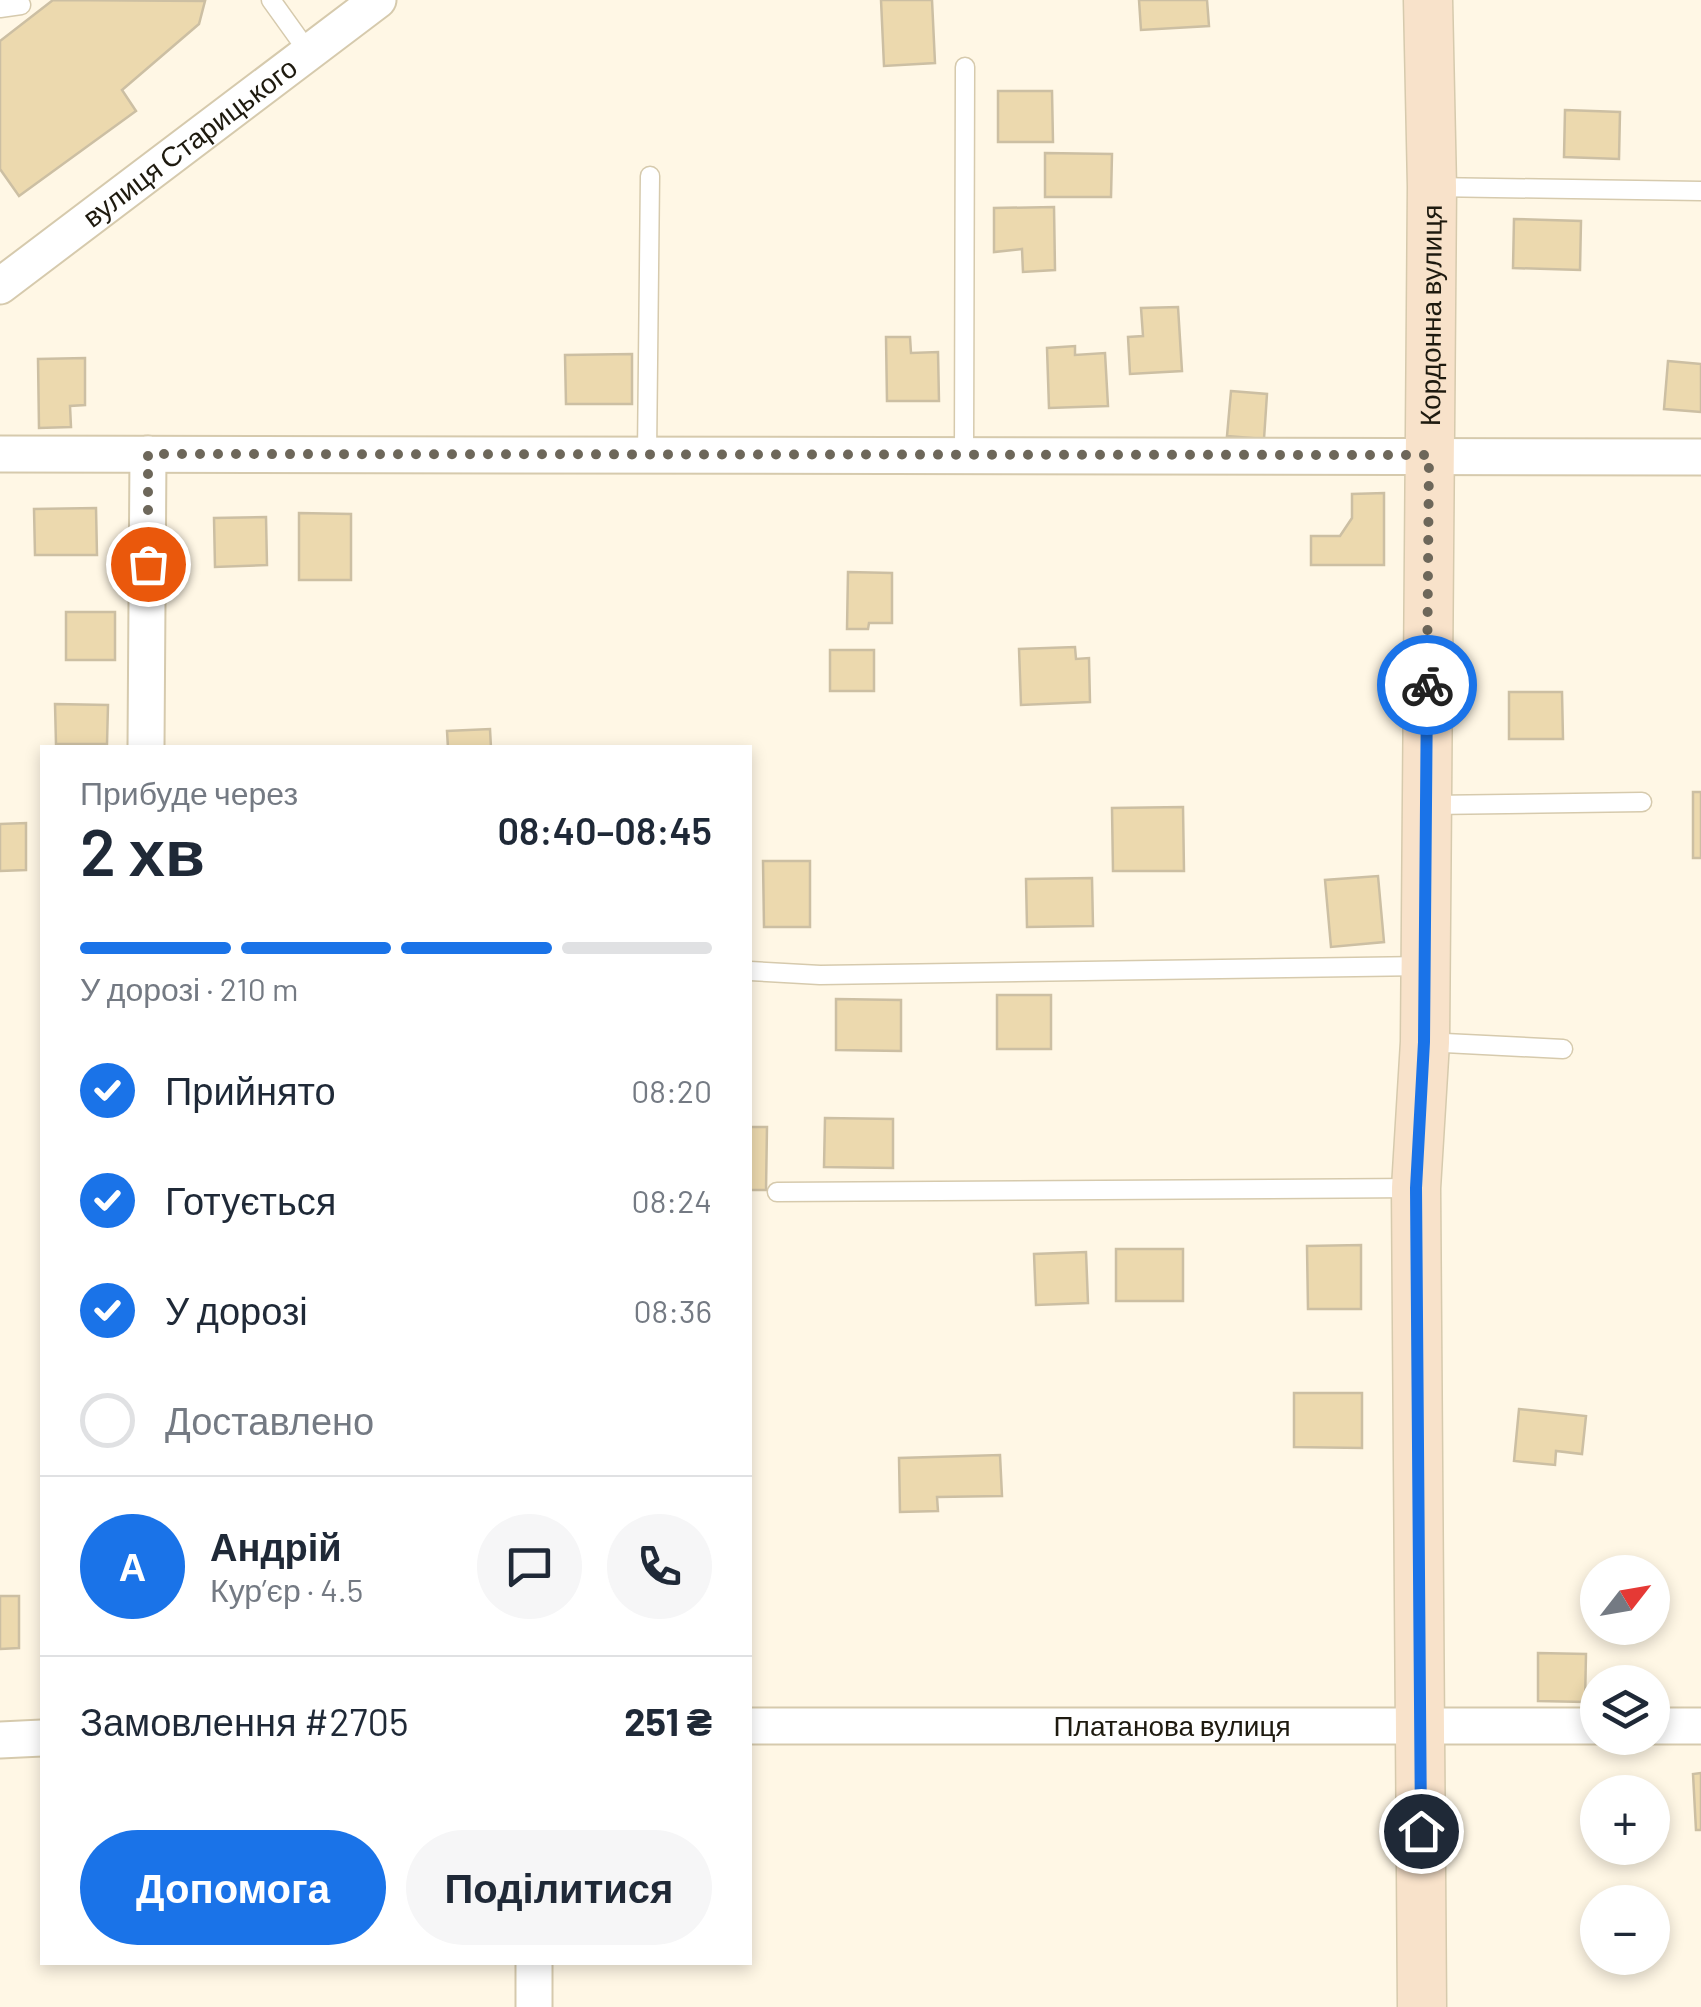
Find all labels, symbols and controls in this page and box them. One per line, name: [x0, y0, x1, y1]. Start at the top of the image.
street label: вулиця Старицького: [75, 50, 303, 234]
street label: Кордонна вулиця: [1412, 204, 1448, 426]
pin: [106, 522, 191, 607]
icon: bag: [121, 537, 176, 592]
courier: [1377, 635, 1477, 735]
icon: bike: [1400, 658, 1455, 713]
text: Прибуде через: [80, 773, 298, 811]
text: 08:40–08:45: [497, 807, 712, 853]
text: 2 хв: [80, 811, 205, 889]
text: У дорозі · 210 m: [80, 969, 299, 1007]
icon: check: [80, 1063, 135, 1118]
text: Прийнято: [165, 1067, 336, 1113]
text: 08:20: [631, 1071, 712, 1109]
icon: check: [80, 1173, 135, 1228]
text: Готується: [165, 1177, 336, 1223]
text: 08:24: [632, 1181, 712, 1219]
icon: check: [80, 1283, 135, 1338]
text: У дорозі: [165, 1287, 308, 1333]
text: 08:36: [633, 1291, 712, 1329]
text: Доставлено: [165, 1397, 374, 1443]
button: chat: [477, 1514, 582, 1619]
button: phone: [607, 1514, 712, 1619]
text: Андрій: [210, 1523, 342, 1569]
text: А: [119, 1543, 146, 1589]
north arrow: [1580, 1555, 1670, 1645]
map controls: [1580, 1555, 1670, 1975]
text: Кур’єр · 4.5: [210, 1570, 363, 1608]
button: layers: [1580, 1665, 1670, 1755]
text: Замовлення #2705: [80, 1698, 409, 1744]
text: 251 ₴: [624, 1698, 712, 1744]
street label: Платанова вулиця: [1053, 1708, 1291, 1742]
button: +: [1580, 1775, 1670, 1865]
pin: [1379, 1789, 1464, 1874]
icon: home: [1394, 1804, 1449, 1859]
button: Допомога: [80, 1830, 386, 1945]
button: Поділитися: [406, 1830, 712, 1945]
button: −: [1580, 1885, 1670, 1975]

